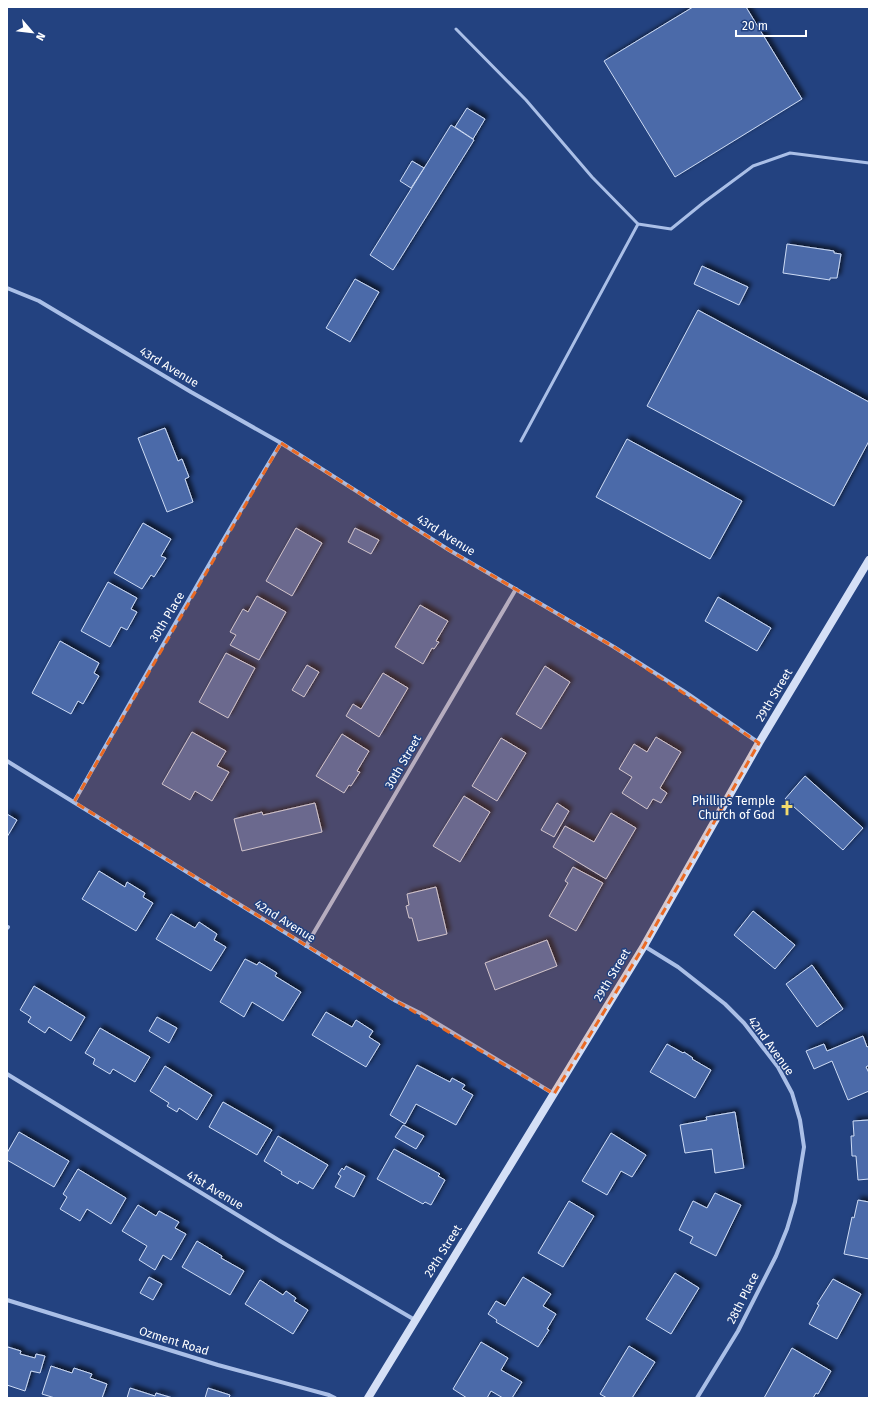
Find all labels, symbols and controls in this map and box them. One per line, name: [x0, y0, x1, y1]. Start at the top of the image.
north arrow: [12, 12, 52, 52]
scale bar: [736, 12, 806, 38]
text: 20 m: [742, 19, 768, 33]
text: N: [33, 30, 48, 43]
street label: 43rd Avenue: [137, 344, 201, 390]
street label: 43rd Avenue: [414, 511, 478, 559]
street label: 30th Place: [147, 589, 187, 645]
street label: 29th Street: [753, 665, 796, 724]
street label: 30th Street: [382, 732, 424, 791]
place label: Phillips Temple Church of God: [692, 794, 775, 822]
church icon: Phillips Temple Church of God: [778, 799, 796, 817]
street label: 42nd Avenue: [252, 897, 318, 945]
street label: 29th Street: [591, 945, 634, 1004]
street label: 42nd Avenue: [745, 1014, 797, 1078]
street label: 41st Avenue: [184, 1168, 246, 1212]
street label: 29th Street: [421, 1222, 465, 1280]
street label: 28th Place: [724, 1270, 762, 1326]
street label: Ozment Road: [137, 1324, 211, 1358]

